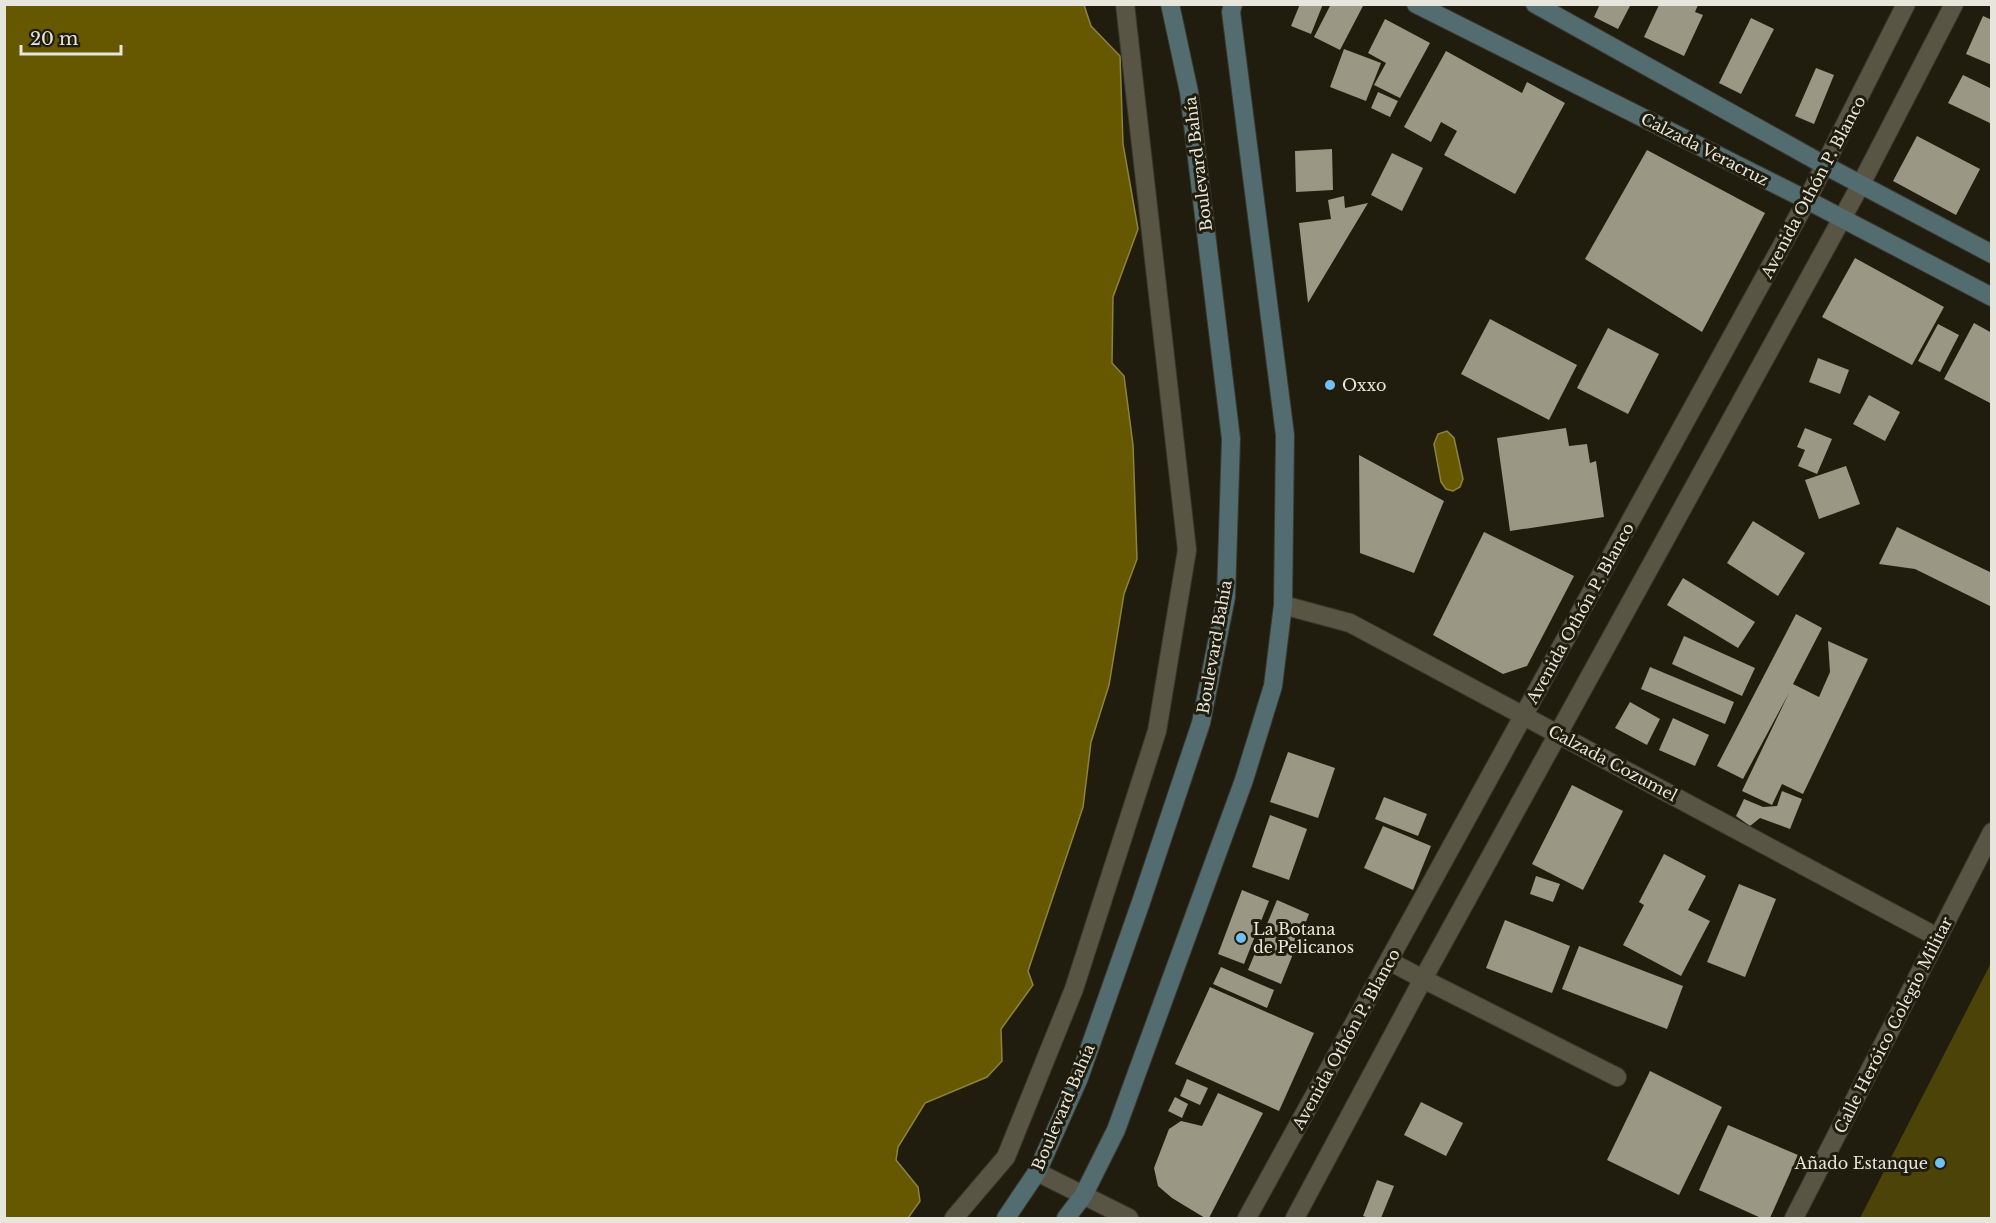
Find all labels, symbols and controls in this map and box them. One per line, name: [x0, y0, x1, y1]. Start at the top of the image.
scale bar: [21, 18, 122, 56]
text: 20 m: [30, 28, 78, 50]
street label: Avenida Othón P. Blanco: [1756, 92, 1870, 283]
street label: Boulevard Bahía: [1180, 95, 1216, 232]
street label: Calzada Veracruz: [1638, 108, 1772, 190]
place label: Oxxo: [1342, 375, 1386, 395]
marker: Oxxo: [1323, 378, 1337, 392]
street label: Avenida Othón P. Blanco: [1521, 519, 1638, 708]
street label: Boulevard Bahía: [1192, 578, 1236, 715]
street label: Calzada Cozumel: [1545, 721, 1681, 805]
street label: Calle Heróico Colegio Militar: [1830, 913, 1957, 1137]
place label: La Botana de Pelicanos: [1253, 919, 1354, 957]
marker: La Botana de Pelicanos: [1234, 931, 1248, 945]
street label: Avenida Othón P. Blanco: [1287, 945, 1404, 1134]
street label: Boulevard Bahía: [1027, 1041, 1099, 1173]
place label: Añado Estanque: [1794, 1153, 1928, 1173]
marker: Añado Estanque: [1933, 1156, 1947, 1170]

